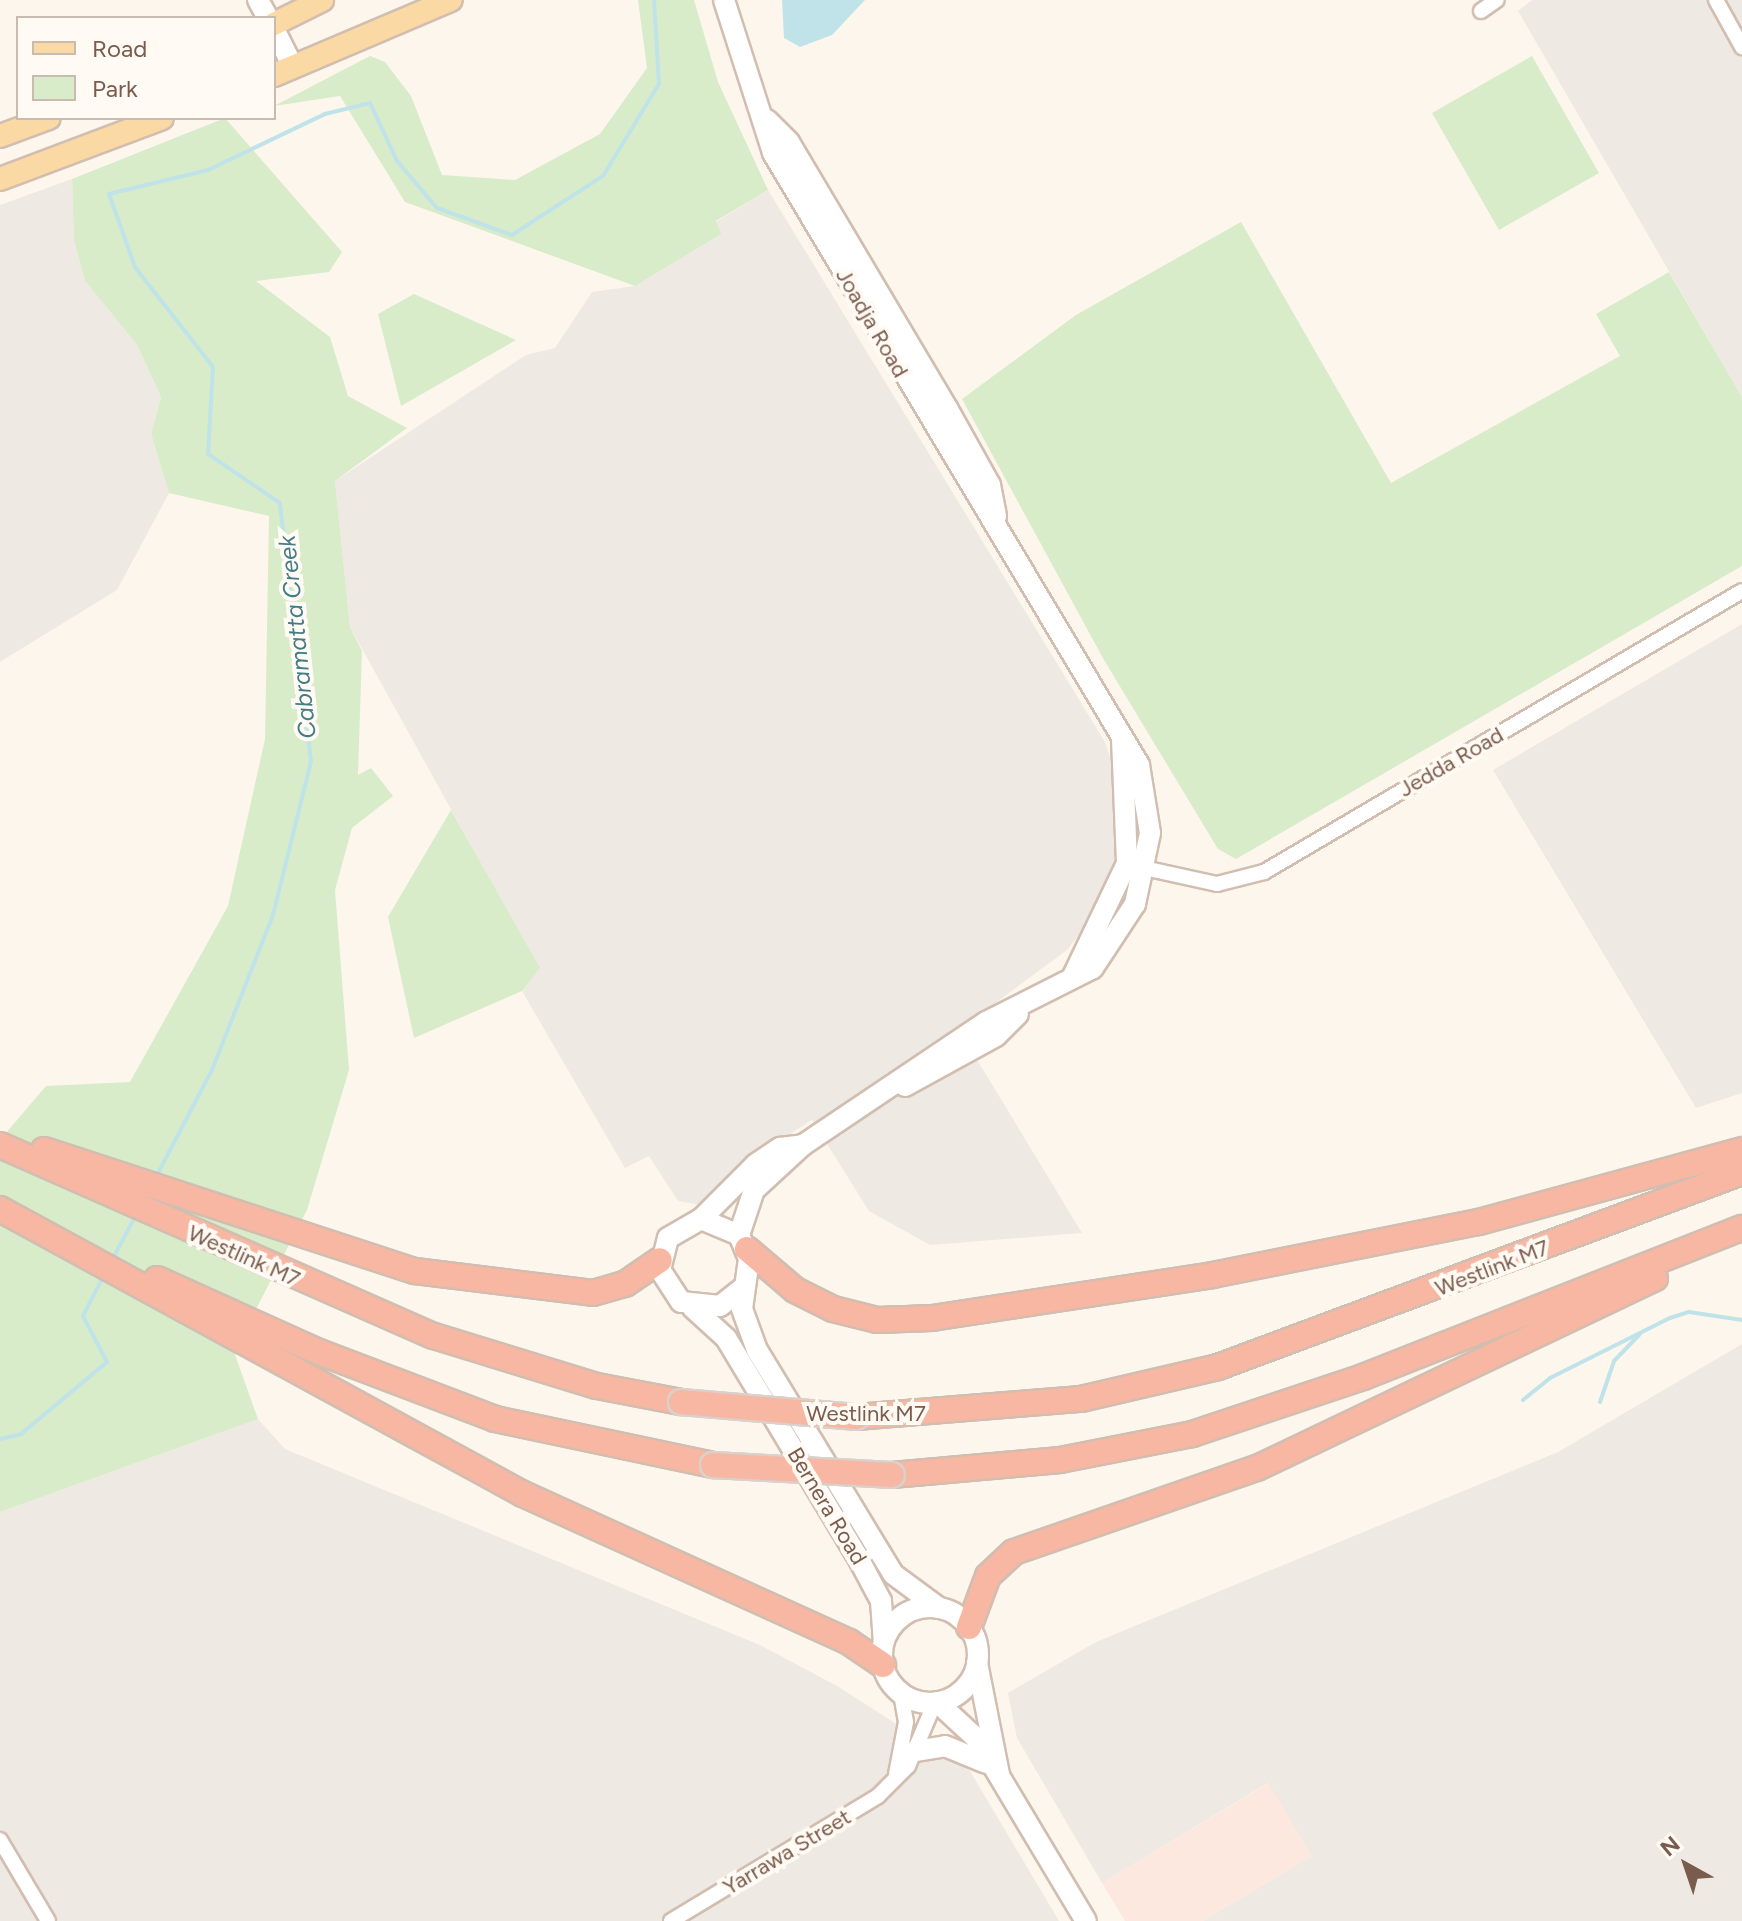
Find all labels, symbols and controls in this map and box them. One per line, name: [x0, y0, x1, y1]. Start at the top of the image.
legend: [16, 16, 276, 120]
text: Road: [92, 34, 147, 63]
text: Park: [92, 74, 138, 103]
street label: Joadja Road: [830, 264, 914, 382]
water label: Cabramatta Creek: [272, 534, 322, 740]
street label: Jedda Road: [1394, 721, 1508, 803]
street label: Westlink M7: [184, 1220, 304, 1292]
street label: Westlink M7: [1431, 1234, 1553, 1302]
street label: Westlink M7: [806, 1401, 926, 1427]
street label: Bernera Road: [782, 1443, 872, 1569]
street label: Yarrawa Street: [718, 1804, 856, 1900]
north arrow: [1646, 1825, 1726, 1905]
text: N: [1655, 1830, 1685, 1862]

